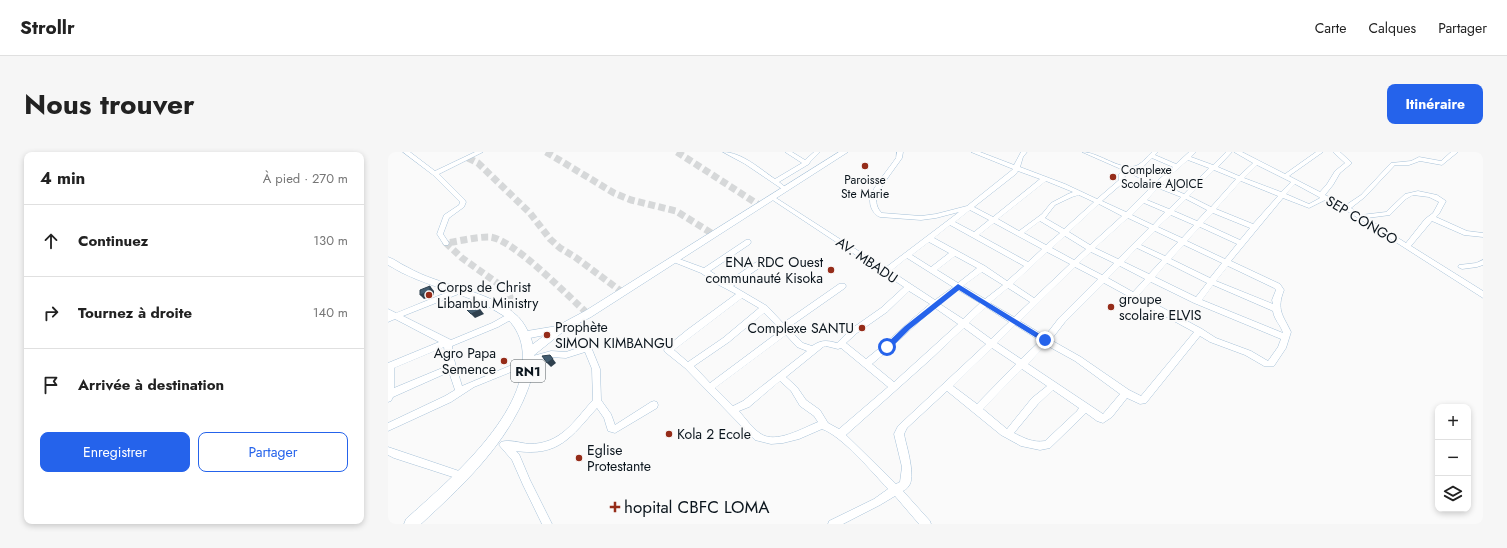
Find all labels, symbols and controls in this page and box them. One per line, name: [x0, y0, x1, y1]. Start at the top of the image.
text: Strollr: [20, 14, 75, 41]
text: Carte: [1315, 18, 1346, 38]
text: Calques: [1368, 18, 1416, 38]
text: Partager: [1438, 18, 1487, 38]
text: Nous trouver: [24, 84, 195, 125]
button: Itinéraire: [1387, 84, 1483, 124]
marker: Paroisse Ste Marie: [860, 161, 870, 171]
place label: Complexe Scolaire AJOICE: [1121, 161, 1203, 193]
text: 4 min: [40, 166, 85, 190]
text: À pied · 270 m: [263, 169, 348, 188]
place label: Paroisse Ste Marie: [841, 171, 889, 203]
marker: Complexe Scolaire AJOICE: [1108, 172, 1118, 182]
street label: SEP CONGO: [1322, 191, 1402, 249]
icon: ahead: [40, 230, 62, 252]
text: Continuez: [78, 230, 148, 252]
text: 130 m: [313, 231, 348, 250]
street label: AV. MBADU: [832, 232, 902, 288]
place label: ENA RDC Ouest communauté Kisoka: [706, 252, 824, 288]
marker: ENA RDC Ouest communauté Kisoka: [826, 265, 836, 275]
place label: Corps de Christ Libambu Ministry: [437, 277, 539, 313]
place label: groupe scolaire ELVIS: [1119, 289, 1202, 325]
marker: Corps de Christ Libambu Ministry: [424, 290, 434, 300]
icon: right: [40, 302, 62, 324]
text: Tournez à droite: [78, 302, 192, 324]
marker: groupe scolaire ELVIS: [1106, 302, 1116, 312]
text: 140 m: [313, 303, 348, 322]
place label: Prophète SIMON KIMBANGU: [555, 317, 674, 353]
place label: Complexe SANTU: [748, 318, 854, 338]
marker: Complexe SANTU: [857, 323, 867, 333]
marker: Prophète SIMON KIMBANGU: [542, 330, 552, 340]
route end: [1036, 331, 1054, 349]
route start: [878, 338, 896, 356]
place label: Agro Papa Semence: [434, 343, 496, 379]
marker: Agro Papa Semence: [499, 356, 509, 366]
road number: RN1: [511, 360, 545, 382]
icon: arrive: [40, 374, 62, 396]
text: Arrivée à destination: [78, 374, 224, 396]
map controls: [1435, 404, 1471, 512]
button: +: [1435, 404, 1471, 440]
place label: Kola 2 Ecole: [677, 424, 751, 444]
marker: Kola 2 Ecole: [664, 429, 674, 439]
button: Enregistrer: [40, 432, 190, 472]
button: Partager: [198, 432, 348, 472]
place label: Eglise Protestante: [587, 440, 651, 476]
button: −: [1435, 440, 1471, 476]
marker: Eglise Protestante: [574, 453, 584, 463]
button: layers: [1435, 476, 1471, 512]
place label: hopital CBFC LOMA: [624, 495, 770, 519]
marker: hopital CBFC LOMA: [609, 501, 621, 513]

